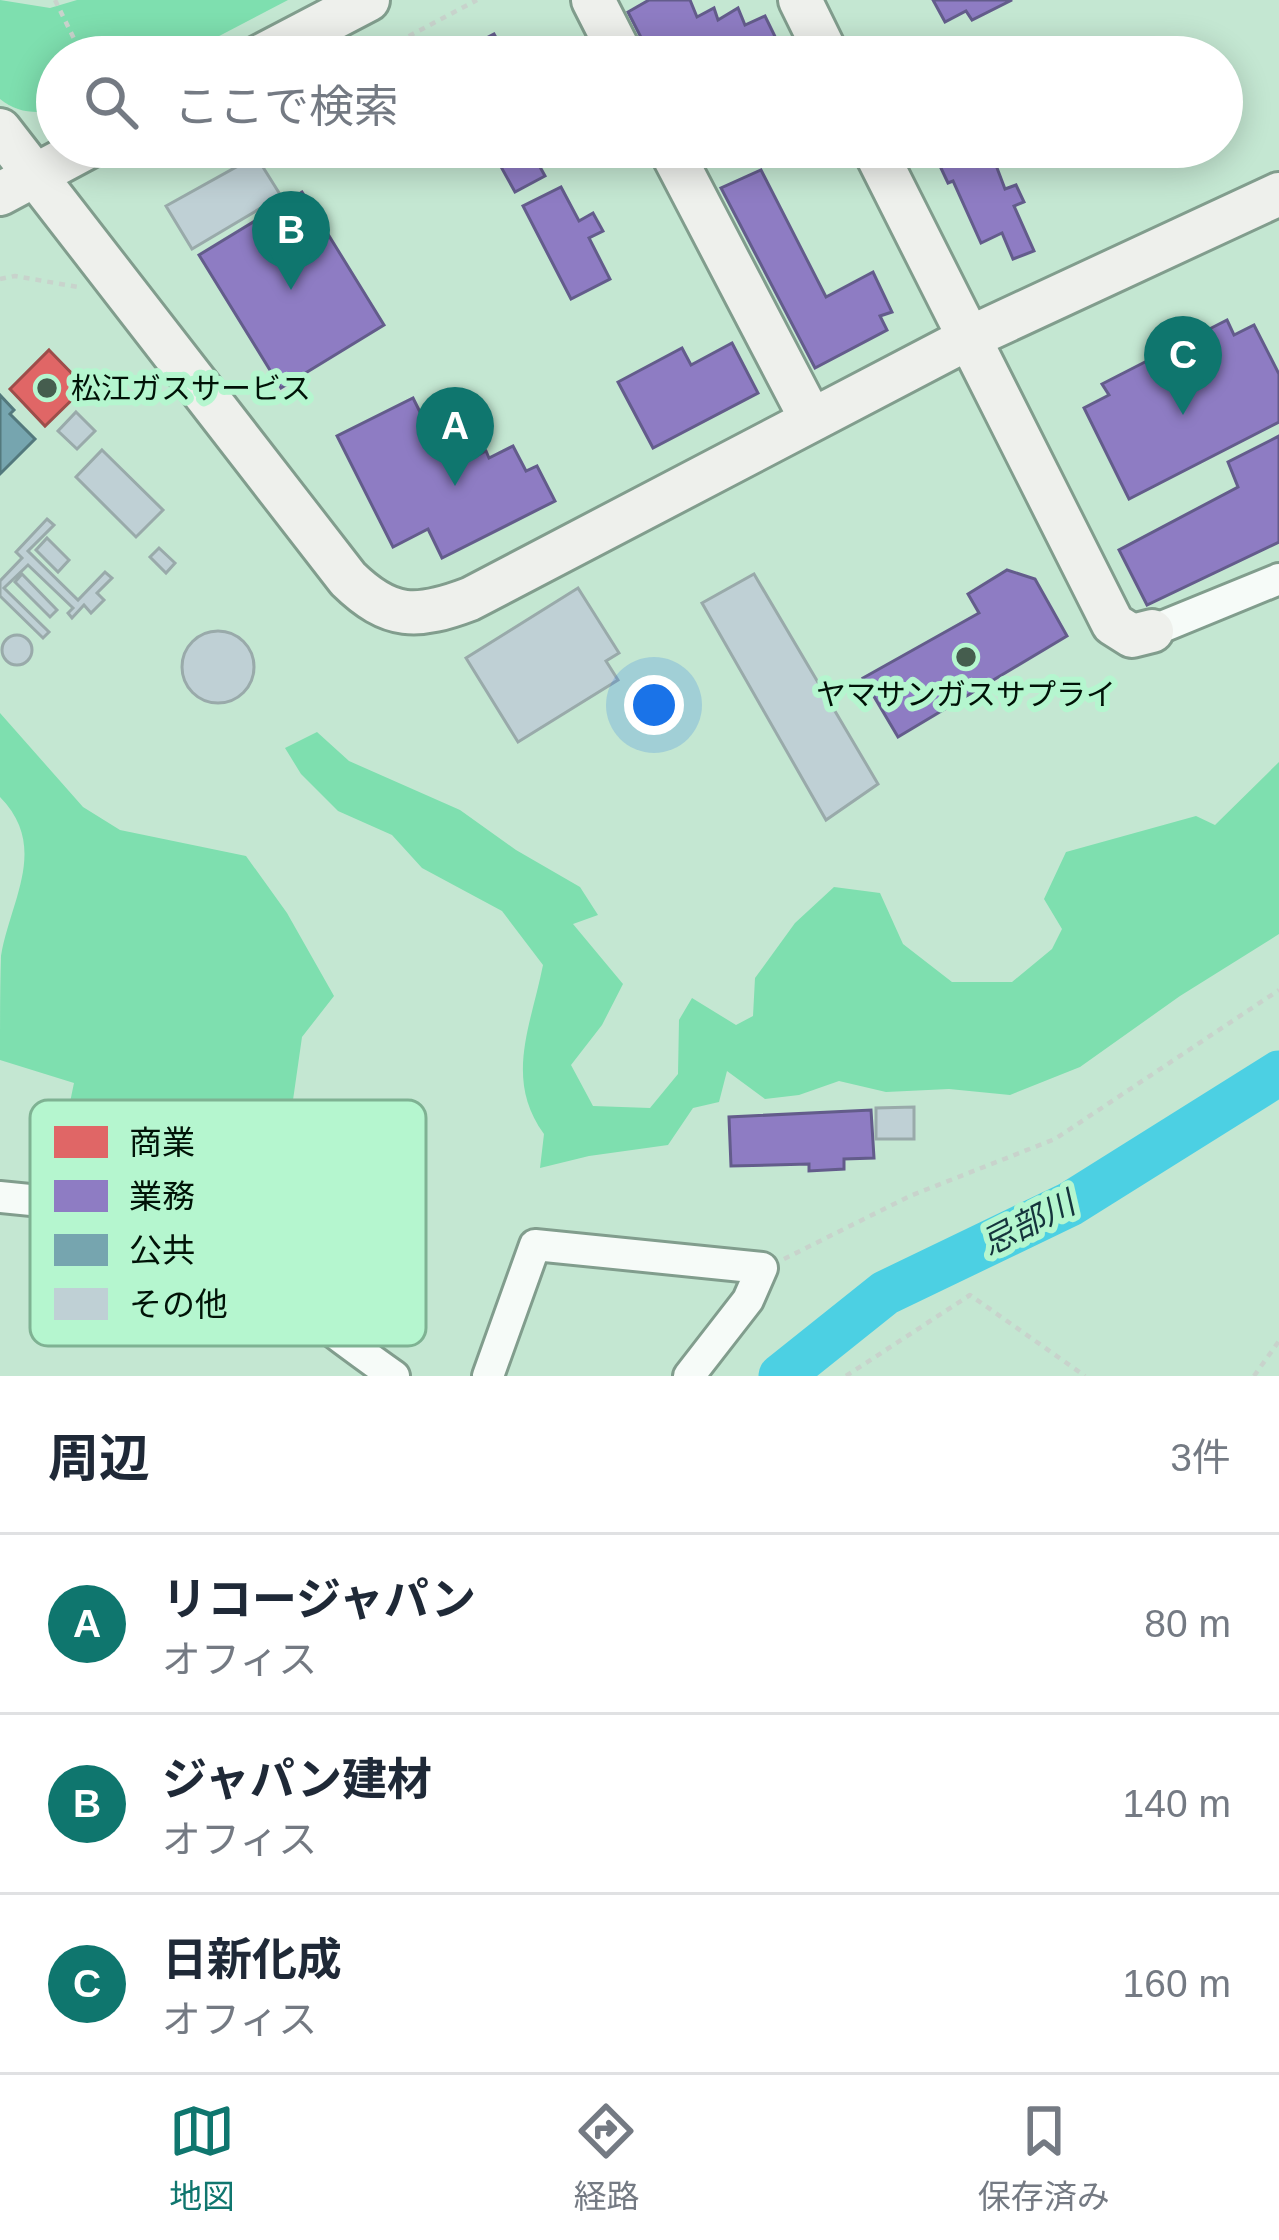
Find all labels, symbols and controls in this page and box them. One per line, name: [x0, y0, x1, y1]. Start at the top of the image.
search box: [36, 36, 1243, 168]
icon: search: [78, 69, 144, 135]
text: ここで検索: [174, 81, 399, 132]
pin: B: [252, 191, 330, 290]
pin: C: [1144, 316, 1222, 415]
place label: 松江ガスサービス: [71, 372, 311, 405]
marker: 松江ガスサービス: [34, 375, 60, 401]
pin: A: [416, 387, 494, 486]
marker: ヤマサンガスサプライ: [953, 644, 979, 670]
your location: [624, 675, 684, 735]
place label: ヤマサンガスサプライ: [816, 678, 1116, 711]
legend: [30, 1100, 426, 1346]
text: 商業: [129, 1124, 195, 1161]
text: 業務: [129, 1178, 195, 1215]
water label: 忌部川: [975, 1183, 1083, 1262]
text: 公共: [129, 1232, 195, 1269]
text: その他: [129, 1286, 228, 1323]
text: 周辺: [48, 1430, 150, 1487]
text: 3件: [1170, 1436, 1231, 1479]
text: リコージャパン: [162, 1574, 476, 1625]
text: A: [73, 1602, 101, 1645]
text: 80 m: [1144, 1602, 1231, 1645]
text: オフィス: [162, 1638, 317, 1681]
text: ジャパン建材: [162, 1754, 432, 1805]
text: B: [73, 1782, 101, 1825]
text: 140 m: [1123, 1782, 1231, 1825]
text: オフィス: [162, 1818, 317, 1861]
text: 日新化成: [162, 1934, 342, 1985]
text: C: [73, 1962, 101, 2005]
text: 160 m: [1123, 1962, 1231, 2005]
text: オフィス: [162, 1998, 317, 2041]
tab: 地図: [169, 2098, 235, 2218]
tab: 経路: [573, 2098, 639, 2218]
tab: 保存済み: [978, 2098, 1110, 2218]

